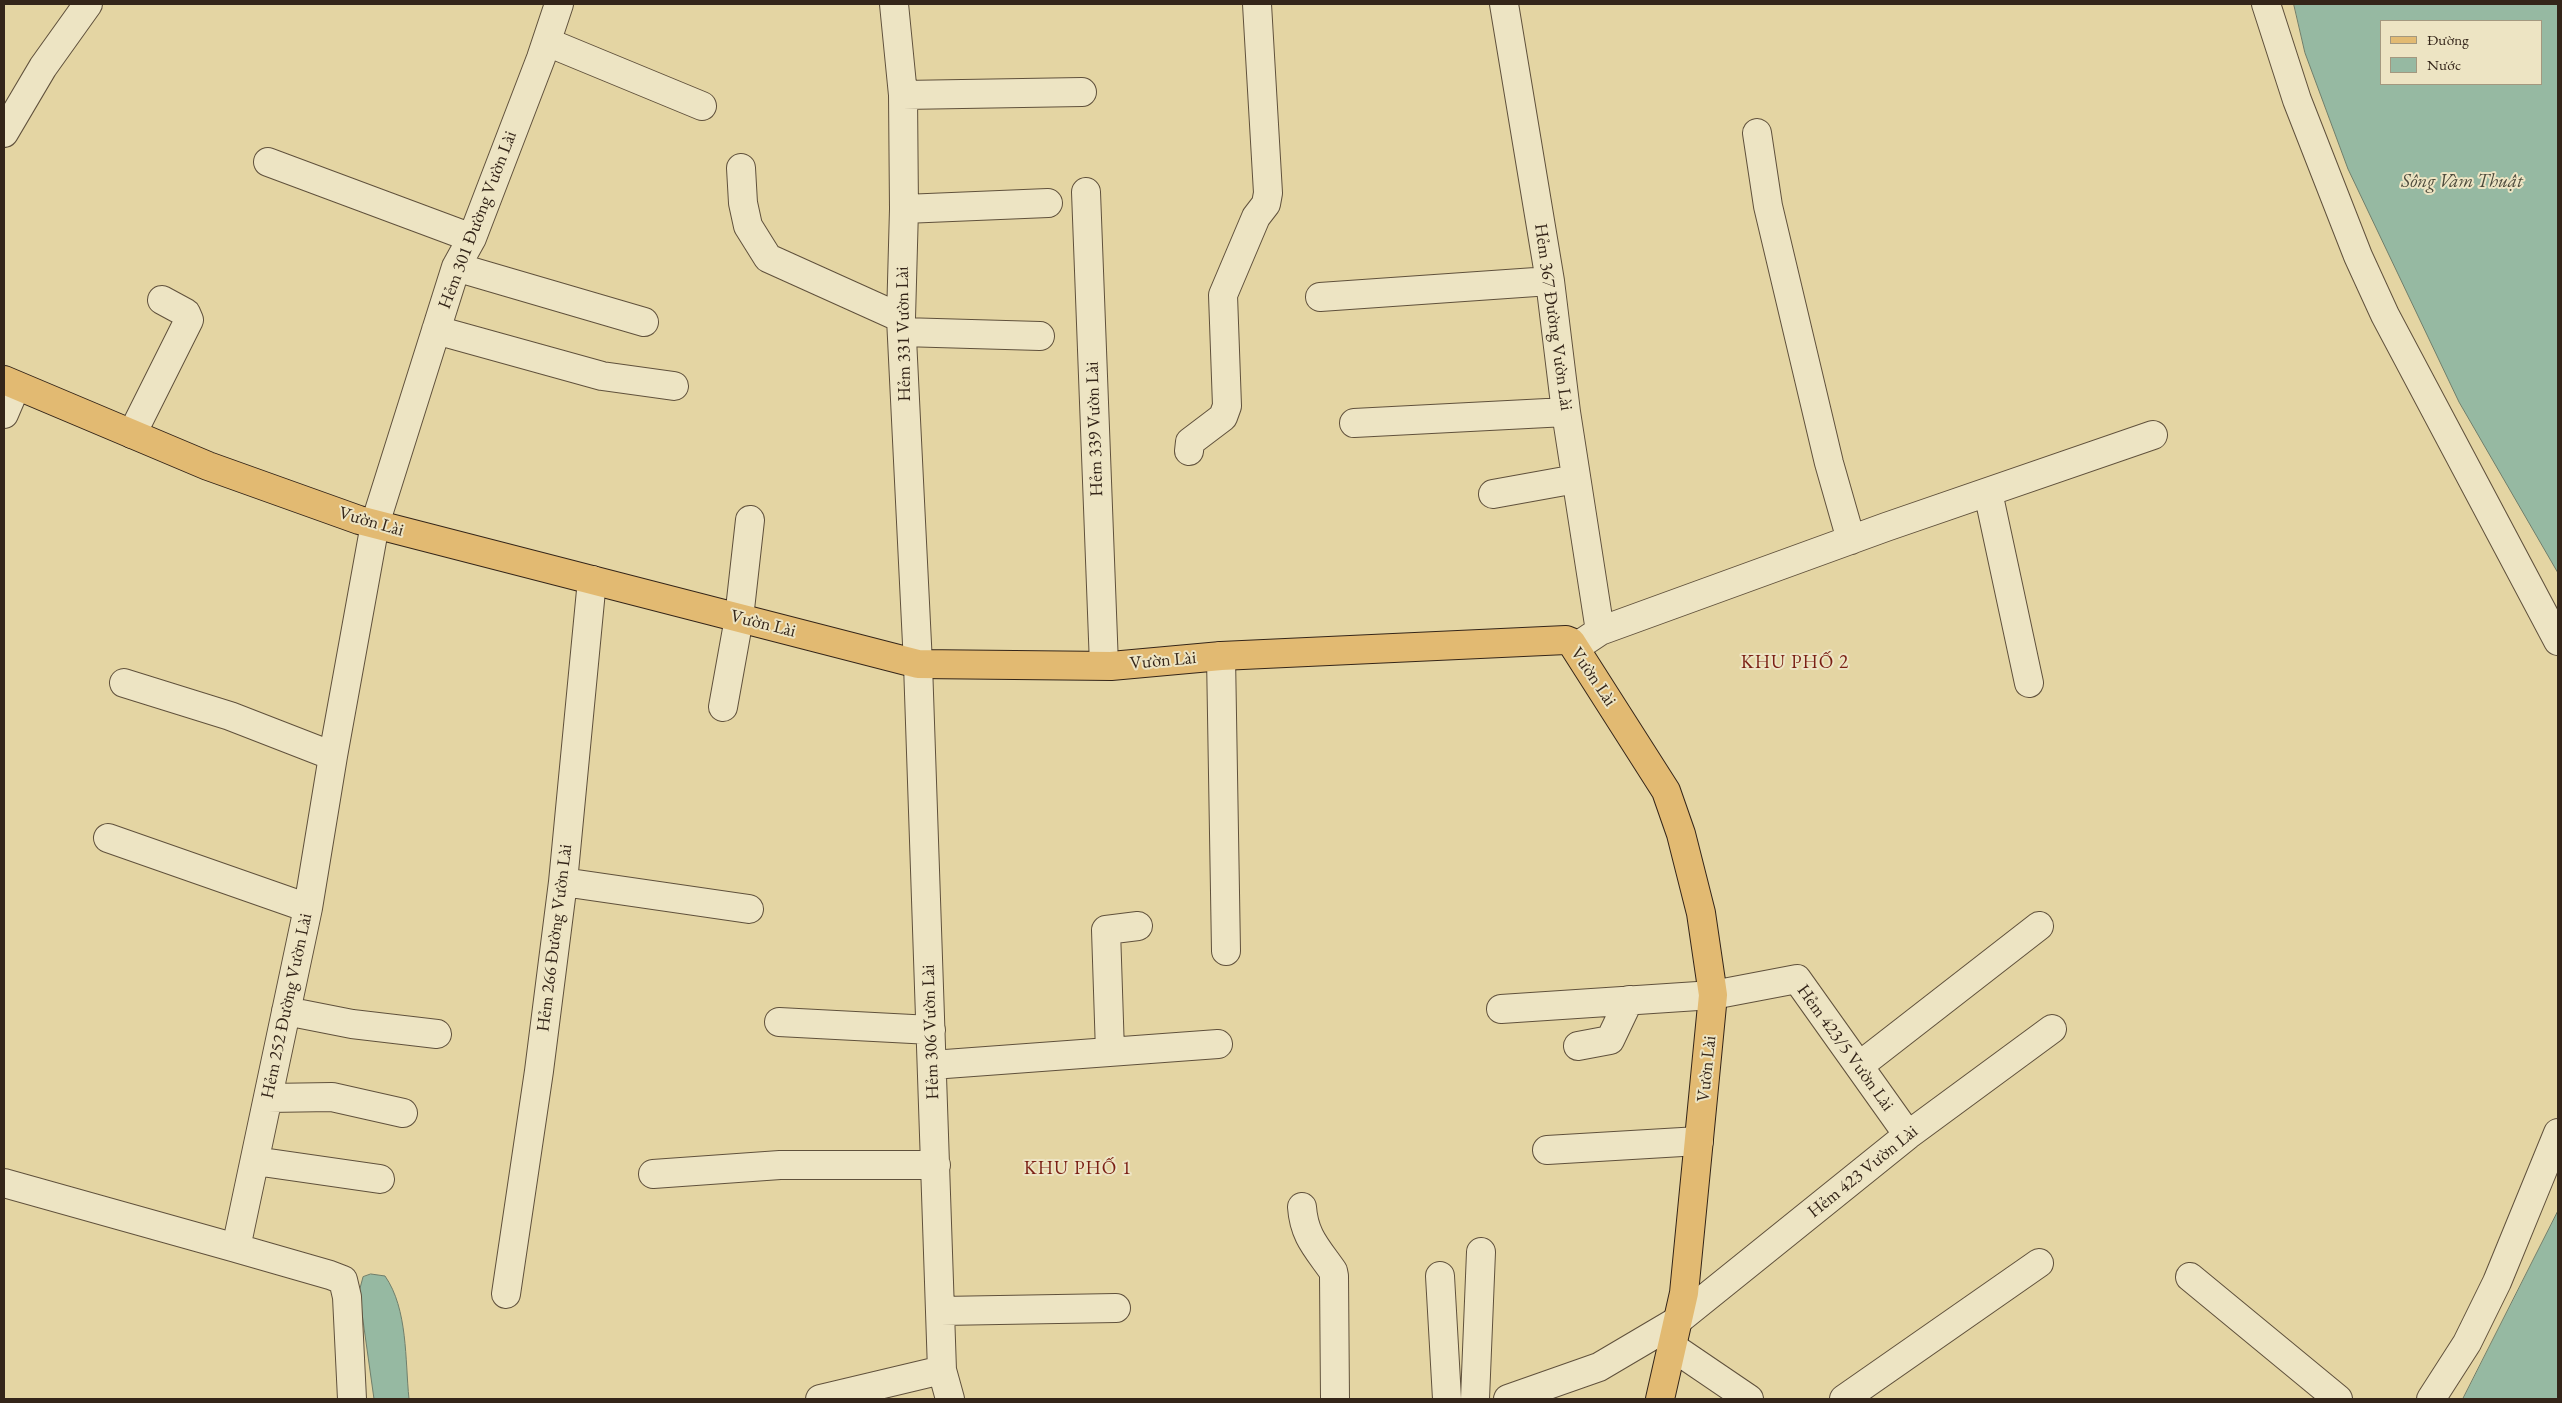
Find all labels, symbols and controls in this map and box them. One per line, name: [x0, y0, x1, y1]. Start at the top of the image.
legend: [2380, 20, 2542, 85]
text: Đường: [2427, 30, 2469, 49]
text: Nước: [2427, 55, 2461, 74]
street label: Hẻm 301 Đường Vườn Lài: [434, 128, 522, 312]
water label: Sông Vàm Thuật: [2401, 171, 2523, 193]
street label: Hẻm 367 Đường Vườn Lài: [1529, 222, 1577, 412]
street label: Hẻm 331 Vườn Lài: [892, 266, 916, 402]
street label: Hẻm 339 Vườn Lài: [1082, 361, 1108, 497]
street label: Vườn Lài: [336, 502, 406, 542]
street label: Vườn Lài: [728, 605, 798, 643]
street label: Vườn Lài: [1565, 643, 1621, 711]
street label: Vườn Lài: [1129, 647, 1197, 675]
district label: KHU PHỐ 2: [1740, 652, 1850, 674]
street label: Hẻm 266 Đường Vườn Lài: [533, 843, 577, 1033]
street label: Hẻm 252 Đường Vườn Lài: [257, 911, 317, 1101]
street label: Hẻm 306 Vườn Lài: [918, 964, 944, 1100]
street label: Hẻm 423/5 Vườn Lài: [1792, 981, 1898, 1115]
street label: Vườn Lài: [1693, 1035, 1721, 1103]
street label: Hẻm 423 Vườn Lài: [1804, 1121, 1922, 1223]
district label: KHU PHỐ 1: [1023, 1158, 1133, 1180]

